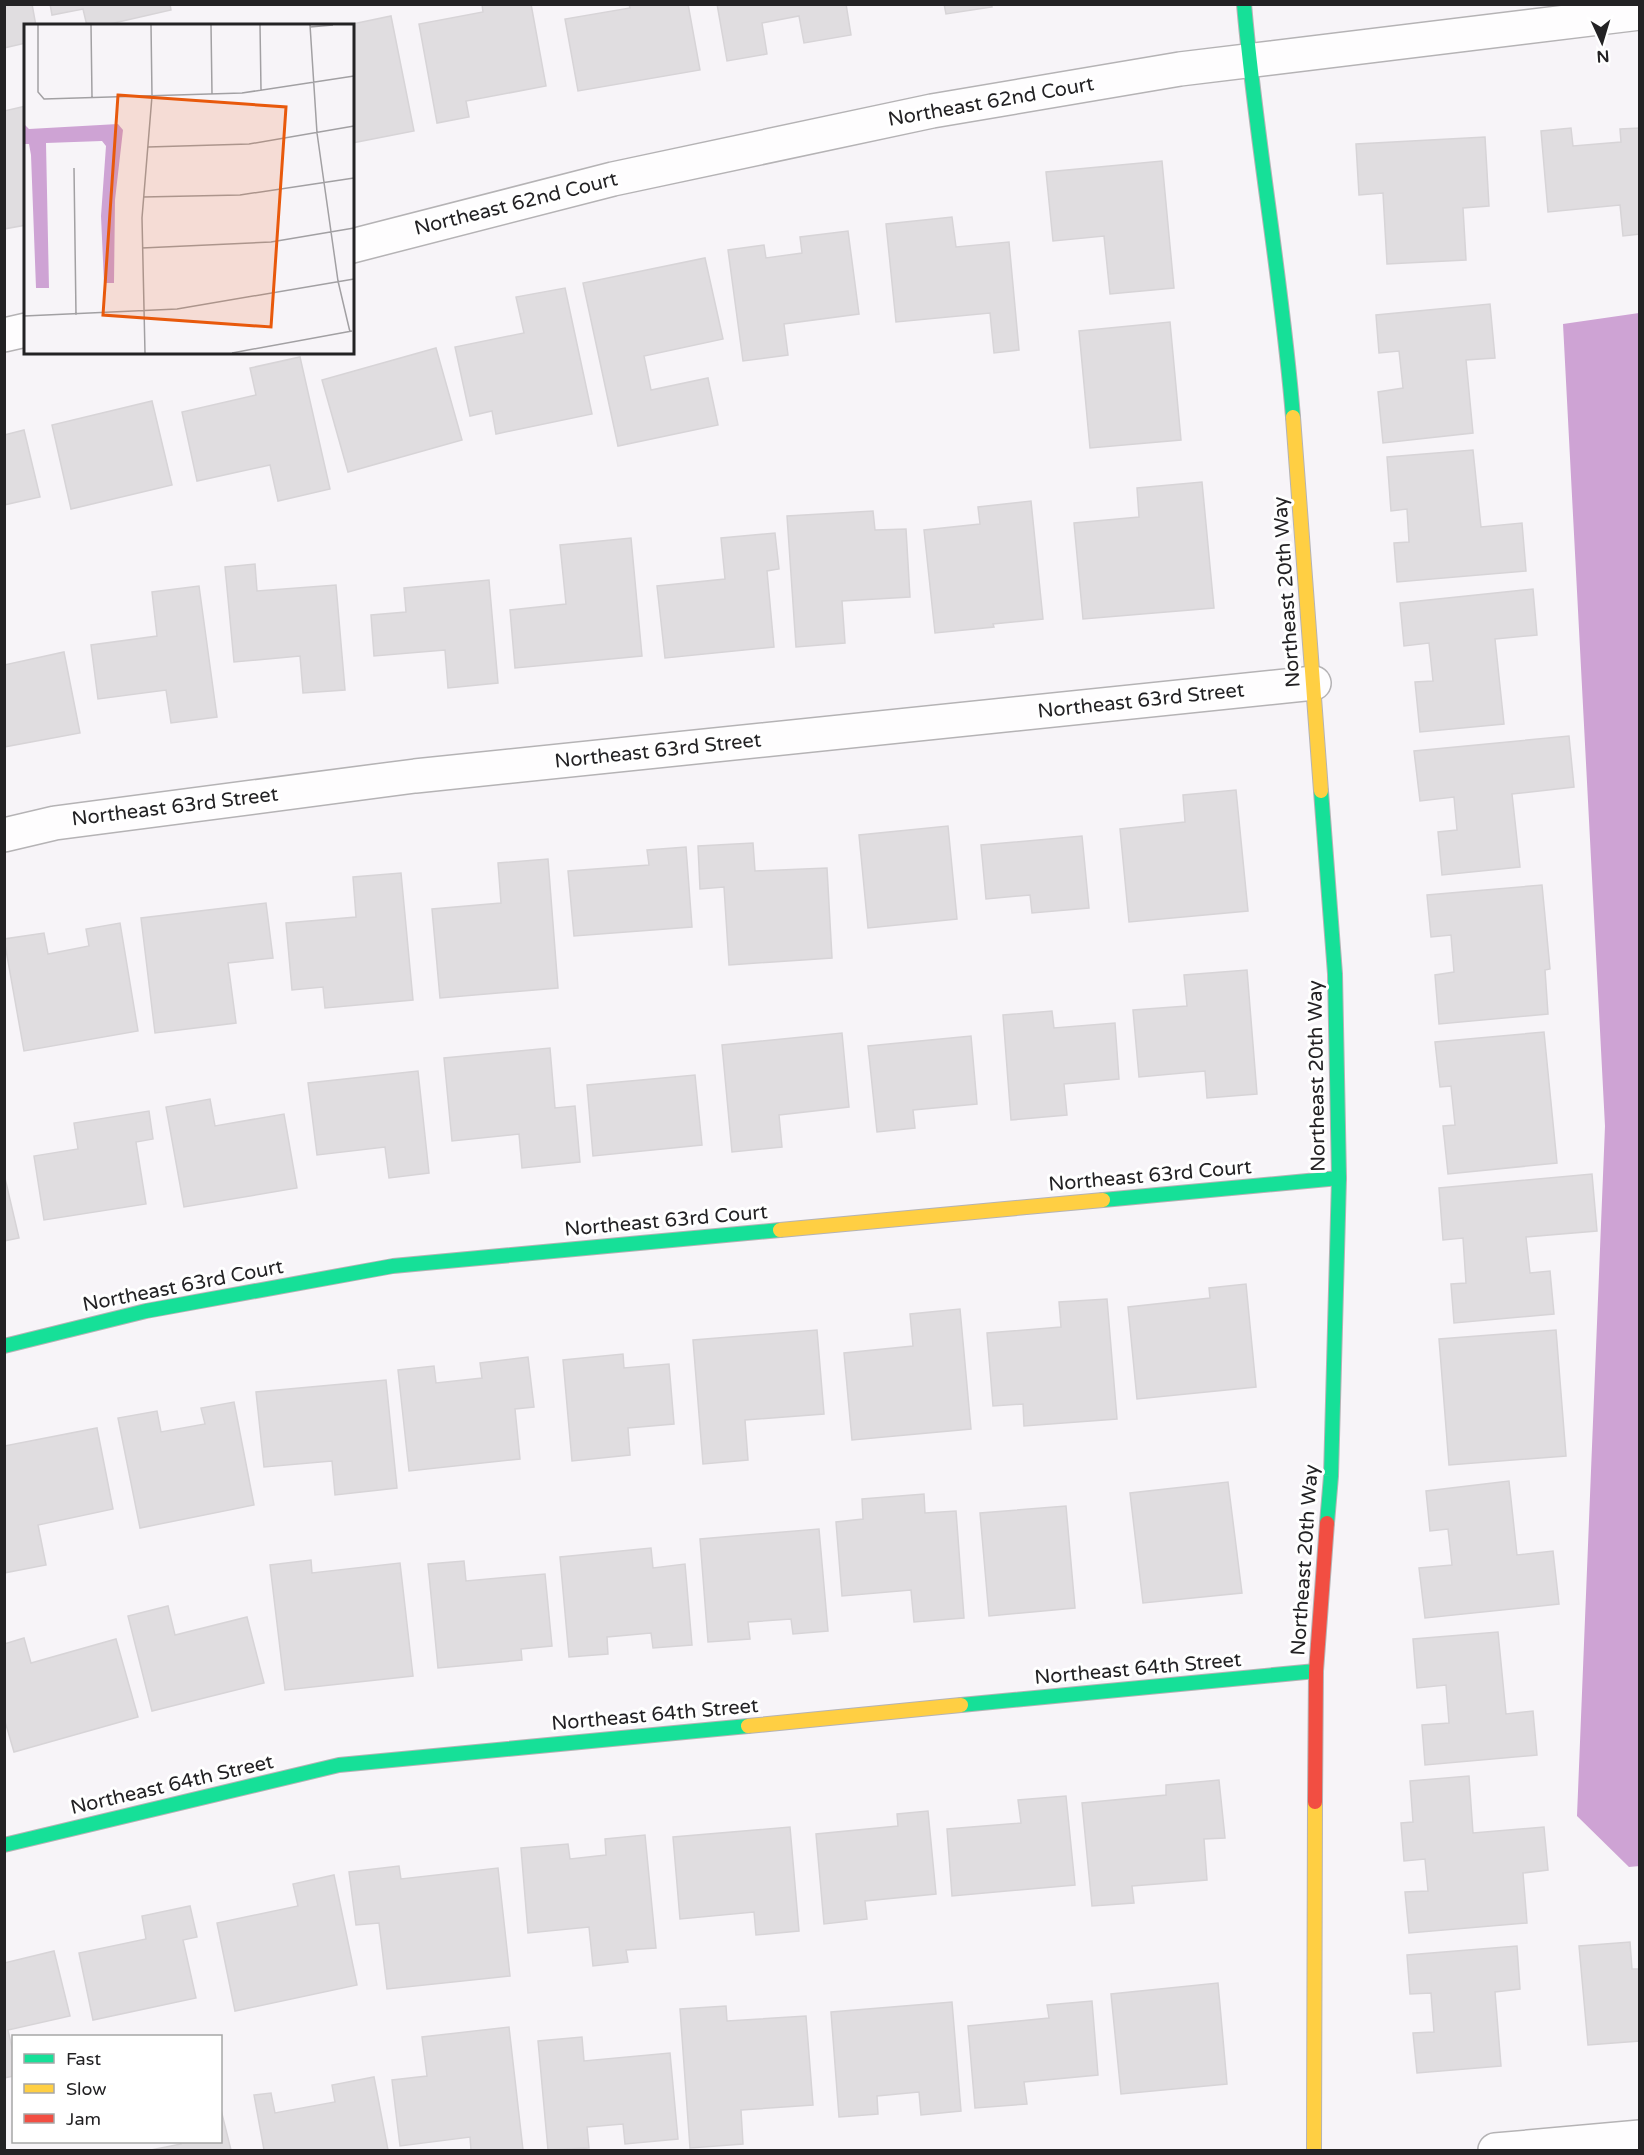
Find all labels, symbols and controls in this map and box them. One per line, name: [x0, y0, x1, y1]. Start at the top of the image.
north arrow: [1572, 12, 1632, 72]
inset map: [24, 24, 354, 354]
text: N: [1596, 46, 1610, 66]
street label: Northeast 62nd Court: [886, 72, 1096, 132]
street label: Northeast 62nd Court: [412, 167, 620, 241]
street label: Northeast 20th Way: [1268, 495, 1306, 688]
street label: Northeast 63rd Street: [1036, 678, 1246, 724]
street label: Northeast 63rd Street: [553, 728, 763, 774]
street label: Northeast 63rd Street: [70, 782, 280, 832]
street label: Northeast 20th Way: [1303, 980, 1331, 1172]
street label: Northeast 63rd Court: [1047, 1155, 1253, 1197]
street label: Northeast 63rd Court: [563, 1200, 769, 1242]
street label: Northeast 63rd Court: [81, 1255, 286, 1317]
street label: Northeast 20th Way: [1286, 1463, 1324, 1656]
street label: Northeast 64th Street: [1034, 1648, 1243, 1690]
street label: Northeast 64th Street: [551, 1694, 760, 1736]
street label: Northeast 64th Street: [68, 1750, 276, 1820]
legend: [12, 2035, 222, 2143]
text: Fast: [66, 2048, 101, 2070]
text: Slow: [66, 2078, 107, 2100]
text: Jam: [66, 2108, 101, 2130]

